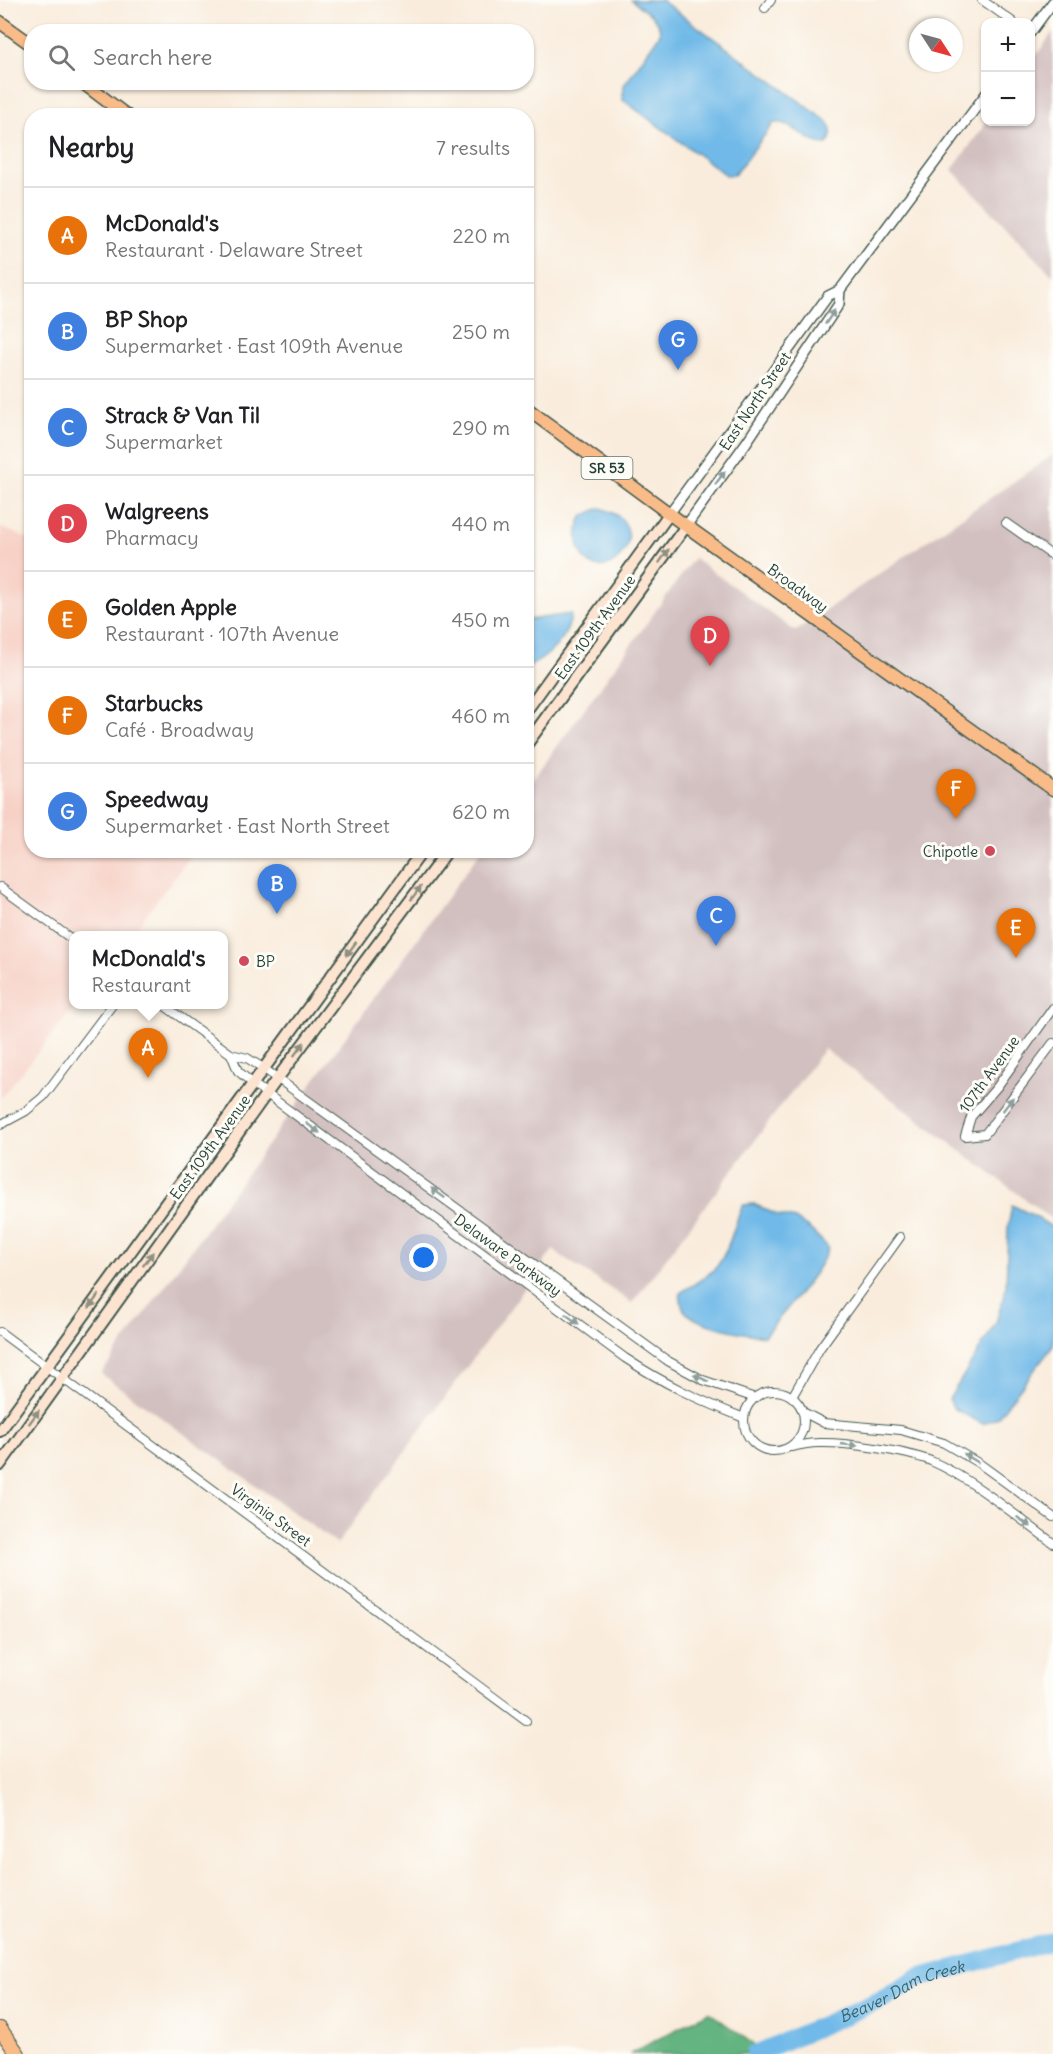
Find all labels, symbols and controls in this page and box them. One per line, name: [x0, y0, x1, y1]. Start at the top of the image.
north arrow: [909, 18, 963, 72]
map controls: [981, 18, 1035, 126]
button: +: [981, 18, 1035, 72]
search box: [24, 24, 534, 90]
icon: search: [45, 41, 78, 74]
text: Search here: [93, 43, 212, 71]
button: −: [981, 72, 1035, 126]
text: Nearby: [48, 131, 134, 164]
text: 7 results: [436, 135, 510, 160]
text: McDonald's: [105, 209, 219, 237]
text: A: [61, 223, 74, 248]
text: 220 m: [453, 223, 510, 248]
text: Restaurant · Delaware Street: [105, 237, 363, 262]
text: BP Shop: [105, 305, 188, 333]
one-way arrow: [824, 310, 836, 326]
text: B: [61, 319, 74, 344]
text: 250 m: [452, 319, 510, 344]
pin: G: [658, 320, 698, 370]
text: Supermarket · East 109th Avenue: [105, 333, 403, 358]
street label: East North Street: [715, 348, 795, 454]
text: Strack & Van Til: [105, 401, 260, 429]
text: C: [61, 415, 74, 440]
text: 290 m: [452, 415, 510, 440]
text: Supermarket: [105, 429, 223, 454]
road number: SR 53: [582, 457, 632, 479]
one-way arrow: [714, 471, 726, 487]
text: Walgreens: [105, 497, 209, 525]
text: D: [60, 511, 75, 536]
text: 440 m: [451, 511, 510, 536]
text: Pharmacy: [105, 525, 199, 550]
one-way arrow: [658, 548, 670, 564]
street label: Broadway: [764, 560, 832, 616]
street label: East 109th Avenue: [551, 571, 639, 683]
text: Golden Apple: [105, 593, 237, 621]
text: E: [62, 607, 73, 632]
text: 450 m: [451, 607, 510, 632]
pin: D: [690, 616, 730, 666]
text: Restaurant · 107th Avenue: [105, 621, 339, 646]
text: Starbucks: [105, 689, 203, 717]
text: F: [62, 703, 73, 728]
text: 460 m: [451, 703, 510, 728]
text: Café · Broadway: [105, 717, 254, 742]
pin: F: [936, 770, 976, 819]
text: Speedway: [105, 785, 209, 813]
text: G: [60, 799, 75, 824]
text: 620 m: [452, 799, 510, 824]
text: Supermarket · East North Street: [105, 813, 390, 838]
place label: Chipotle: [923, 842, 978, 861]
marker: Chipotle: [983, 844, 997, 858]
pin: B: [258, 864, 296, 914]
one-way arrow: [409, 886, 421, 901]
pin: C: [696, 896, 736, 946]
pin: E: [996, 908, 1036, 958]
popup: [69, 931, 228, 1009]
one-way arrow: [345, 940, 357, 956]
text: McDonald's: [92, 944, 205, 972]
place label: BP: [256, 952, 275, 971]
marker: BP: [237, 954, 251, 968]
text: Restaurant: [92, 972, 191, 997]
pin: A: [128, 1028, 168, 1078]
street label: 107th Avenue: [955, 1032, 1023, 1116]
one-way arrow: [293, 1042, 305, 1058]
street label: East 109th Avenue: [166, 1091, 254, 1203]
one-way arrow: [1002, 1097, 1014, 1113]
one-way arrow: [306, 1122, 321, 1134]
one-way arrow: [431, 1188, 446, 1200]
street label: Delaware Parkway: [451, 1210, 565, 1300]
your location: [409, 1243, 438, 1272]
one-way arrow: [142, 1251, 154, 1267]
one-way arrow: [88, 1292, 100, 1308]
one-way arrow: [563, 1313, 579, 1325]
one-way arrow: [692, 1374, 709, 1383]
one-way arrow: [28, 1410, 40, 1425]
one-way arrow: [840, 1440, 859, 1450]
one-way arrow: [963, 1453, 979, 1464]
street label: Virginia Street: [227, 1480, 315, 1550]
one-way arrow: [1016, 1516, 1032, 1528]
water label: Beaver Dam Creek: [836, 1955, 968, 2027]

